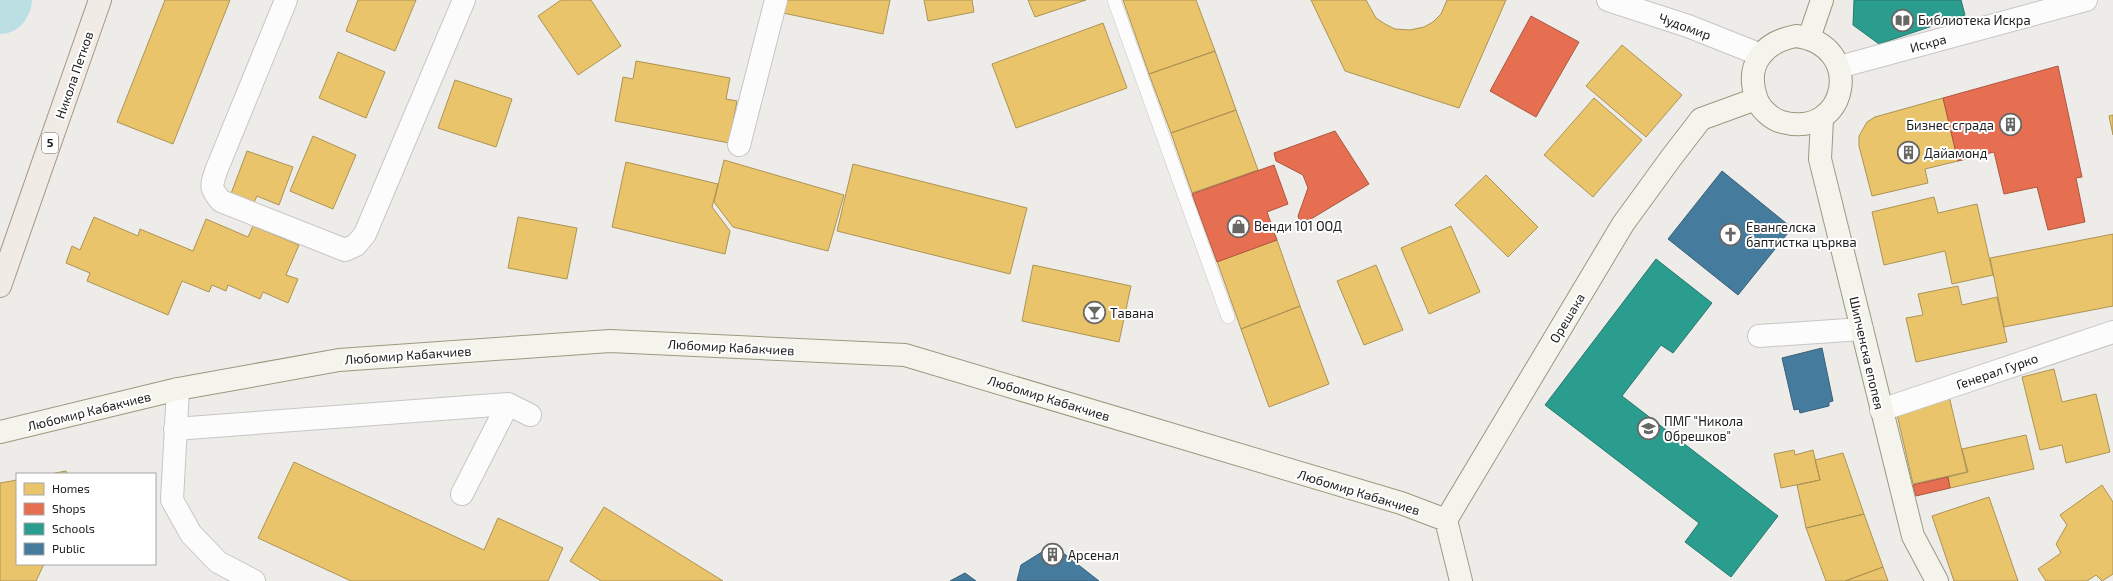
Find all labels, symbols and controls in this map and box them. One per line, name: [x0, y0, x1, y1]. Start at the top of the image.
library icon: Библиотека Искра: [1889, 7, 1915, 33]
street label: Чудомир: [1657, 9, 1713, 43]
place label: Библиотека Искра: [1918, 12, 2031, 28]
street label: Никола Петков: [52, 29, 96, 121]
street label: Искра: [1908, 30, 1948, 56]
building icon: Бизнес сграда: [1997, 112, 2023, 138]
place label: Бизнес сграда: [1906, 117, 1994, 133]
road number: 5: [42, 133, 58, 153]
building icon: Дайамонд: [1895, 140, 1921, 166]
place label: Дайамонд: [1924, 145, 1988, 161]
shop icon: Венди 101 ООД: [1225, 213, 1251, 239]
place label: Венди 101 ООД: [1254, 218, 1342, 234]
place label: Евангелска баптистка църква: [1746, 219, 1857, 250]
church icon: Евангелска баптистка църква: [1717, 221, 1743, 247]
street label: Орешака: [1546, 290, 1588, 346]
street label: Шипченска епопея: [1846, 295, 1888, 411]
bar icon: Тавана: [1081, 300, 1107, 326]
place label: Тавана: [1110, 305, 1154, 321]
street label: Любомир Кабакчиев: [667, 336, 795, 358]
street label: Любомир Кабакчиев: [344, 343, 472, 367]
street label: Генерал Гурко: [1954, 349, 2040, 393]
street label: Любомир Кабакчиев: [986, 372, 1112, 424]
street label: Любомир Кабакчиев: [26, 388, 152, 434]
place label: ПМГ "Никола Обрешков": [1664, 413, 1743, 444]
school or university icon: ПМГ "Никола Обрешков": [1636, 415, 1662, 441]
street label: Любомир Кабакчиев: [1296, 466, 1422, 518]
legend: [16, 473, 156, 565]
text: Homes: [52, 481, 90, 495]
text: Shops: [52, 501, 86, 515]
text: Schools: [52, 521, 95, 535]
text: Public: [52, 541, 85, 555]
building icon: Арсенал: [1039, 542, 1065, 568]
place label: Арсенал: [1068, 547, 1119, 563]

